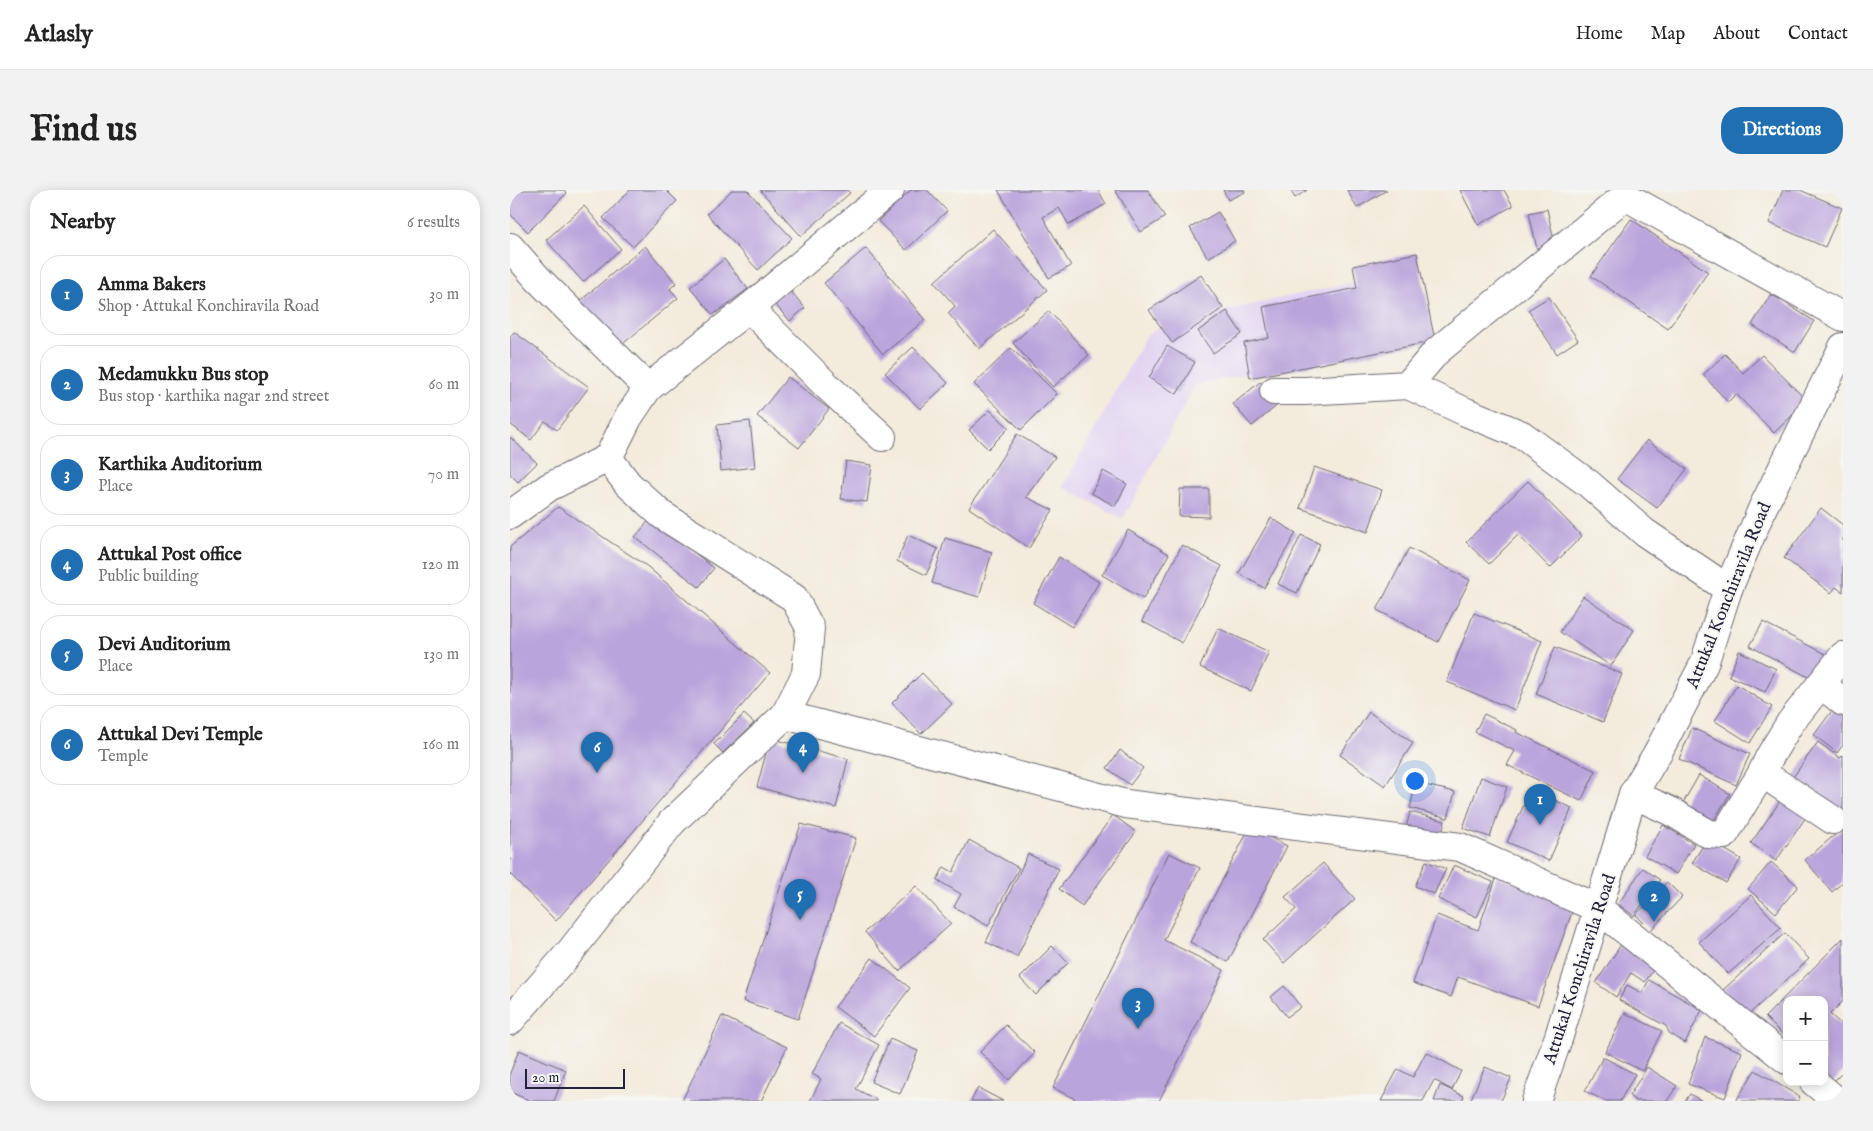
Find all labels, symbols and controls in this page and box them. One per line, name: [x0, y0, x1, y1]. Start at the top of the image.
text: Atlasly: [25, 19, 93, 50]
text: Home: [1576, 23, 1623, 46]
text: Map: [1651, 23, 1685, 46]
text: About: [1713, 23, 1760, 46]
text: Contact: [1788, 23, 1848, 46]
button: Directions: [1721, 107, 1843, 154]
text: Find us: [30, 108, 137, 153]
text: Nearby: [50, 209, 115, 236]
text: 6 results: [407, 213, 460, 233]
text: Amma Bakers: [98, 273, 206, 297]
text: 1: [64, 285, 70, 305]
text: 30 m: [429, 285, 459, 305]
text: Shop · Attukal Konchiravila Road: [98, 297, 319, 317]
text: Medamukku Bus stop: [98, 363, 268, 387]
text: 2: [63, 375, 71, 395]
text: 60 m: [429, 375, 459, 395]
text: Bus stop · karthika nagar 2nd street: [98, 387, 329, 407]
text: Karthika Auditorium: [98, 453, 262, 477]
text: 3: [64, 465, 70, 485]
text: 70 m: [428, 465, 459, 485]
text: Place: [98, 477, 133, 497]
street label: Attukal Konchiravila Road: [1681, 499, 1777, 693]
text: Attukal Post office: [98, 543, 242, 567]
text: 4: [63, 555, 71, 575]
text: 120 m: [422, 555, 459, 575]
text: Public building: [98, 567, 198, 587]
text: Devi Auditorium: [98, 633, 231, 657]
text: 5: [64, 645, 70, 665]
text: 130 m: [423, 645, 459, 665]
text: Place: [98, 657, 133, 677]
text: Attukal Devi Temple: [98, 723, 263, 747]
pin: 6: [581, 732, 613, 773]
pin: 4: [787, 732, 819, 773]
text: 6: [64, 735, 70, 755]
text: 160 m: [423, 735, 459, 755]
text: Temple: [98, 747, 148, 767]
your location: [1402, 768, 1428, 794]
pin: 1: [1524, 784, 1556, 825]
street label: Attukal Konchiravila Road: [1538, 871, 1622, 1068]
pin: 5: [784, 879, 816, 920]
pin: 2: [1638, 881, 1670, 922]
pin: 3: [1122, 988, 1154, 1029]
map controls: [1783, 996, 1828, 1086]
button: +: [1783, 996, 1828, 1041]
button: −: [1783, 1041, 1828, 1086]
scale bar: [525, 1066, 625, 1089]
text: 20 m: [532, 1069, 559, 1087]

